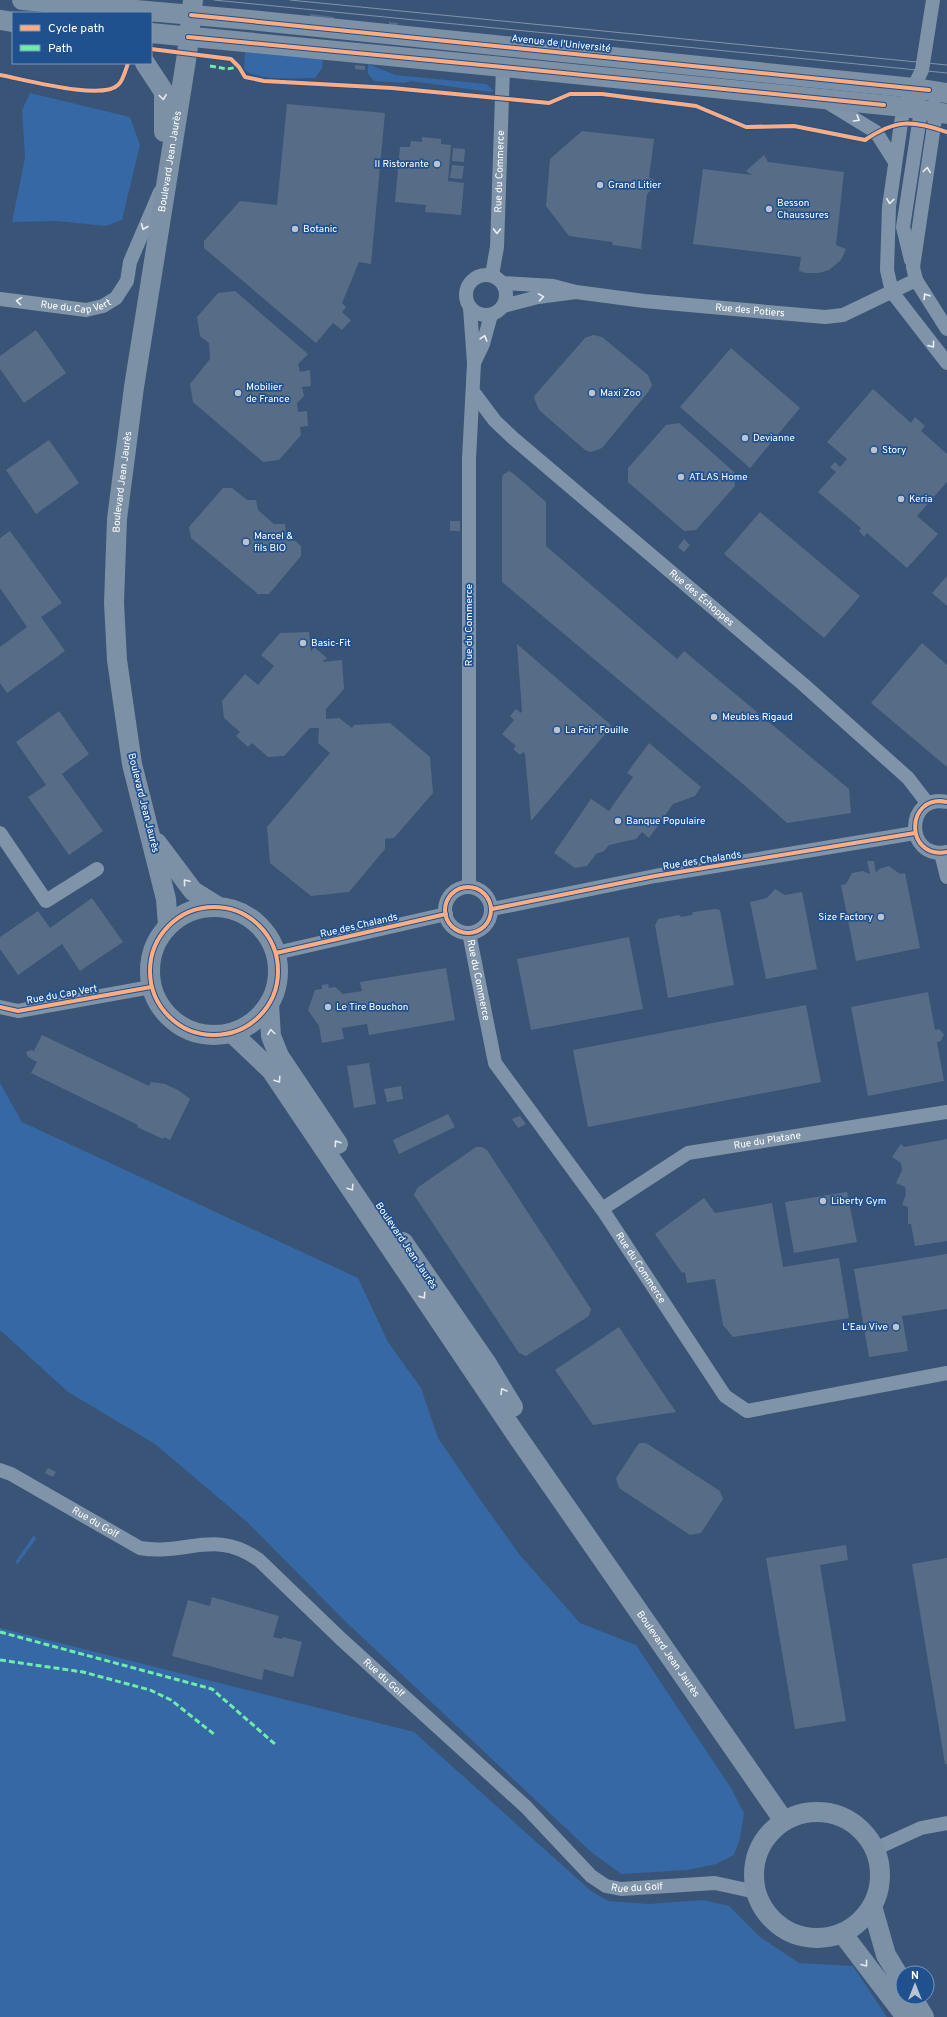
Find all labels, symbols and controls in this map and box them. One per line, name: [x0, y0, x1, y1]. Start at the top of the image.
legend: [12, 12, 152, 64]
text: Cycle path: [48, 21, 105, 37]
street label: Avenue de l'Université: [511, 32, 611, 56]
text: Path: [48, 41, 73, 57]
one-way arrow: [158, 94, 167, 100]
street label: Boulevard Jean Jaurès: [155, 110, 184, 213]
one-way arrow: [852, 114, 859, 122]
street label: Rue du Commerce: [492, 130, 507, 213]
place label: Il Ristorante: [375, 158, 429, 171]
marker: Il Ristorante: [432, 159, 442, 169]
one-way arrow: [922, 167, 931, 173]
place label: Grand Litier: [608, 179, 661, 192]
marker: Grand Litier: [595, 180, 605, 190]
place label: Besson Chaussures: [777, 197, 829, 222]
one-way arrow: [886, 198, 895, 204]
marker: Besson Chaussures: [764, 204, 774, 214]
place label: Botanic: [303, 223, 337, 236]
one-way arrow: [141, 224, 149, 231]
marker: Botanic: [290, 224, 300, 234]
one-way arrow: [493, 228, 501, 234]
one-way arrow: [538, 293, 544, 302]
one-way arrow: [923, 293, 931, 300]
street label: Rue du Cap Vert: [40, 296, 114, 316]
one-way arrow: [16, 297, 22, 306]
street label: Rue des Potiers: [715, 301, 786, 320]
one-way arrow: [479, 335, 488, 342]
one-way arrow: [928, 340, 935, 347]
place label: Mobilier de France: [246, 381, 290, 406]
place label: Maxi Zoo: [600, 387, 641, 400]
marker: Mobilier de France: [233, 388, 243, 398]
marker: Maxi Zoo: [587, 388, 597, 398]
street label: Boulevard Jean Jaurès: [110, 430, 135, 533]
place label: Devianne: [753, 432, 795, 445]
marker: Devianne: [740, 433, 750, 443]
place label: Story: [882, 444, 906, 457]
marker: Story: [869, 445, 879, 455]
place label: ATLAS Home: [689, 471, 748, 484]
marker: ATLAS Home: [676, 472, 686, 482]
place label: Keria: [909, 493, 932, 506]
marker: Keria: [896, 494, 906, 504]
place label: Marcel & fils BIO: [254, 530, 293, 555]
marker: Marcel & fils BIO: [241, 537, 251, 547]
street label: Rue des Échoppes: [666, 567, 737, 629]
street label: Rue du Commerce: [463, 584, 476, 666]
place label: Basic-Fit: [311, 637, 351, 650]
marker: Basic-Fit: [298, 638, 308, 648]
place label: Meubles Rigaud: [722, 711, 793, 724]
marker: Meubles Rigaud: [709, 712, 719, 722]
place label: La Foir' Fouille: [565, 724, 629, 737]
marker: La Foir' Fouille: [552, 725, 562, 735]
street label: Boulevard Jean Jaurès: [124, 752, 162, 854]
place label: Banque Populaire: [626, 815, 705, 828]
marker: Banque Populaire: [613, 816, 623, 826]
street label: Rue des Chalands: [662, 848, 742, 874]
one-way arrow: [184, 880, 191, 887]
street label: Rue des Chalands: [319, 911, 399, 941]
place label: Size Factory: [818, 911, 873, 924]
marker: Size Factory: [876, 912, 886, 922]
street label: Rue du Commerce: [464, 938, 493, 1022]
street label: Rue du Cap Vert: [26, 982, 99, 1008]
place label: Le Tire Bouchon: [336, 1001, 408, 1014]
marker: Le Tire Bouchon: [323, 1002, 333, 1012]
one-way arrow: [267, 1029, 276, 1035]
one-way arrow: [273, 1076, 280, 1083]
street label: Rue du Platane: [733, 1129, 802, 1152]
one-way arrow: [334, 1140, 342, 1147]
one-way arrow: [346, 1184, 353, 1191]
place label: Liberty Gym: [831, 1195, 886, 1208]
marker: Liberty Gym: [818, 1196, 828, 1206]
street label: Boulevard Jean Jaurès: [372, 1200, 440, 1292]
street label: Rue du Commerce: [613, 1230, 669, 1306]
one-way arrow: [418, 1292, 426, 1299]
place label: L'Eau Vive: [842, 1321, 888, 1334]
marker: L'Eau Vive: [891, 1322, 901, 1332]
one-way arrow: [500, 1388, 508, 1395]
street label: Rue du Golf: [70, 1504, 122, 1541]
street label: Boulevard Jean Jaurès: [634, 1608, 703, 1700]
street label: Rue du Golf: [360, 1656, 408, 1701]
street label: Rue du Golf: [610, 1880, 664, 1896]
one-way arrow: [861, 1960, 868, 1967]
north arrow: [895, 1965, 935, 2005]
text: N: [911, 1969, 919, 1983]

